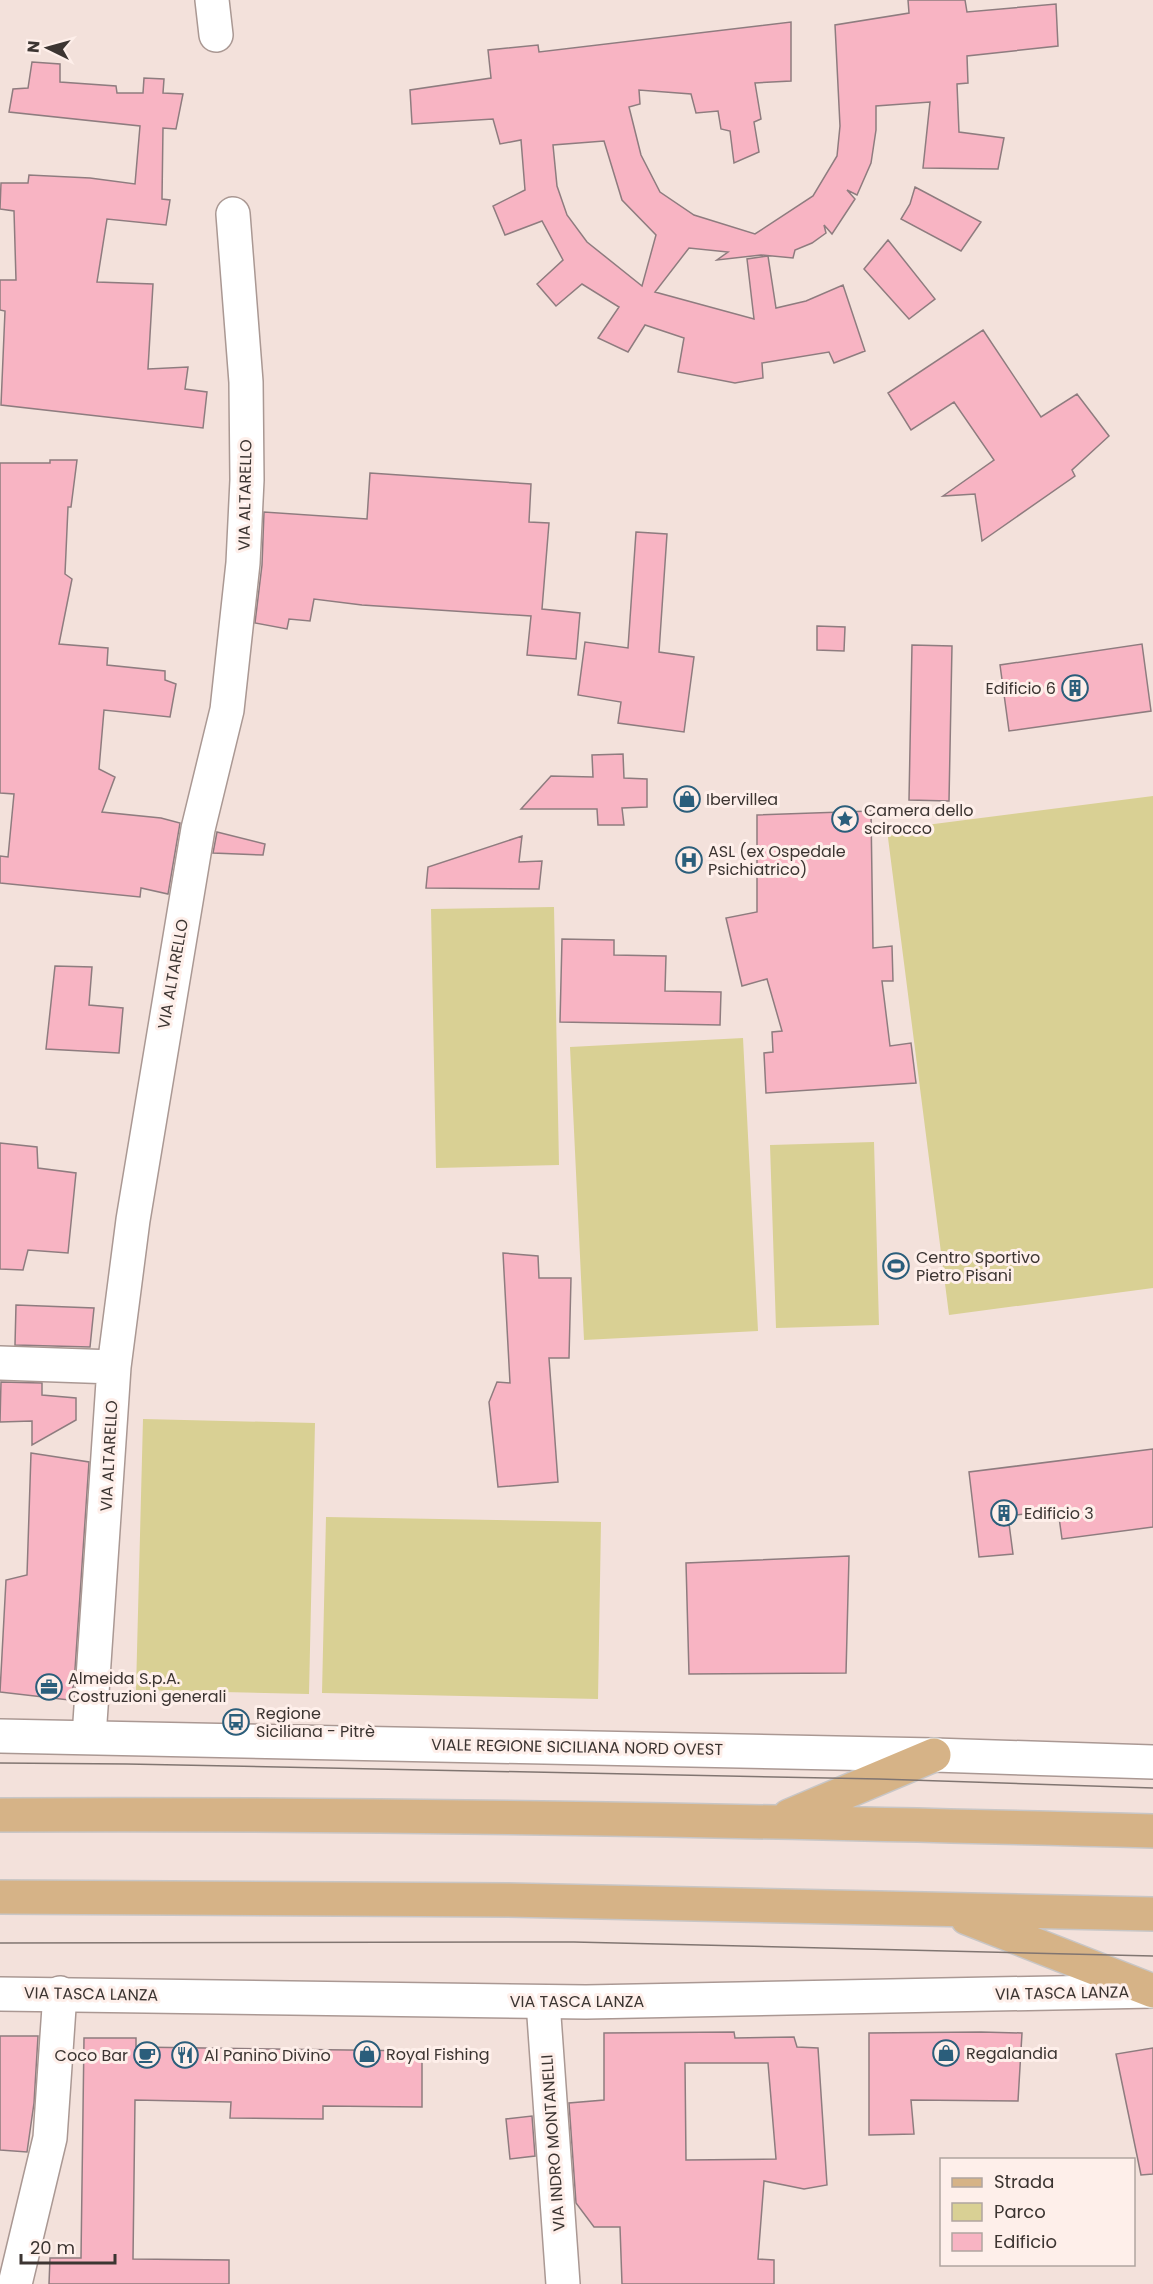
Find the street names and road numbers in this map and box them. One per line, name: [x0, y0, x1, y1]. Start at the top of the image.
street label: VIA ALTARELLO: [233, 439, 257, 551]
street label: VIA ALTARELLO: [152, 917, 194, 1031]
street label: VIA ALTARELLO: [95, 1400, 123, 1512]
street label: VIALE REGIONE SICILIANA NORD OVEST: [431, 1733, 723, 1761]
street label: VIA TASCA LANZA: [995, 1980, 1130, 2006]
street label: VIA TASCA LANZA: [24, 1981, 159, 2007]
street label: VIA TASCA LANZA: [510, 1990, 644, 2013]
street label: VIA INDRO MONTANELLI: [535, 2054, 571, 2232]

